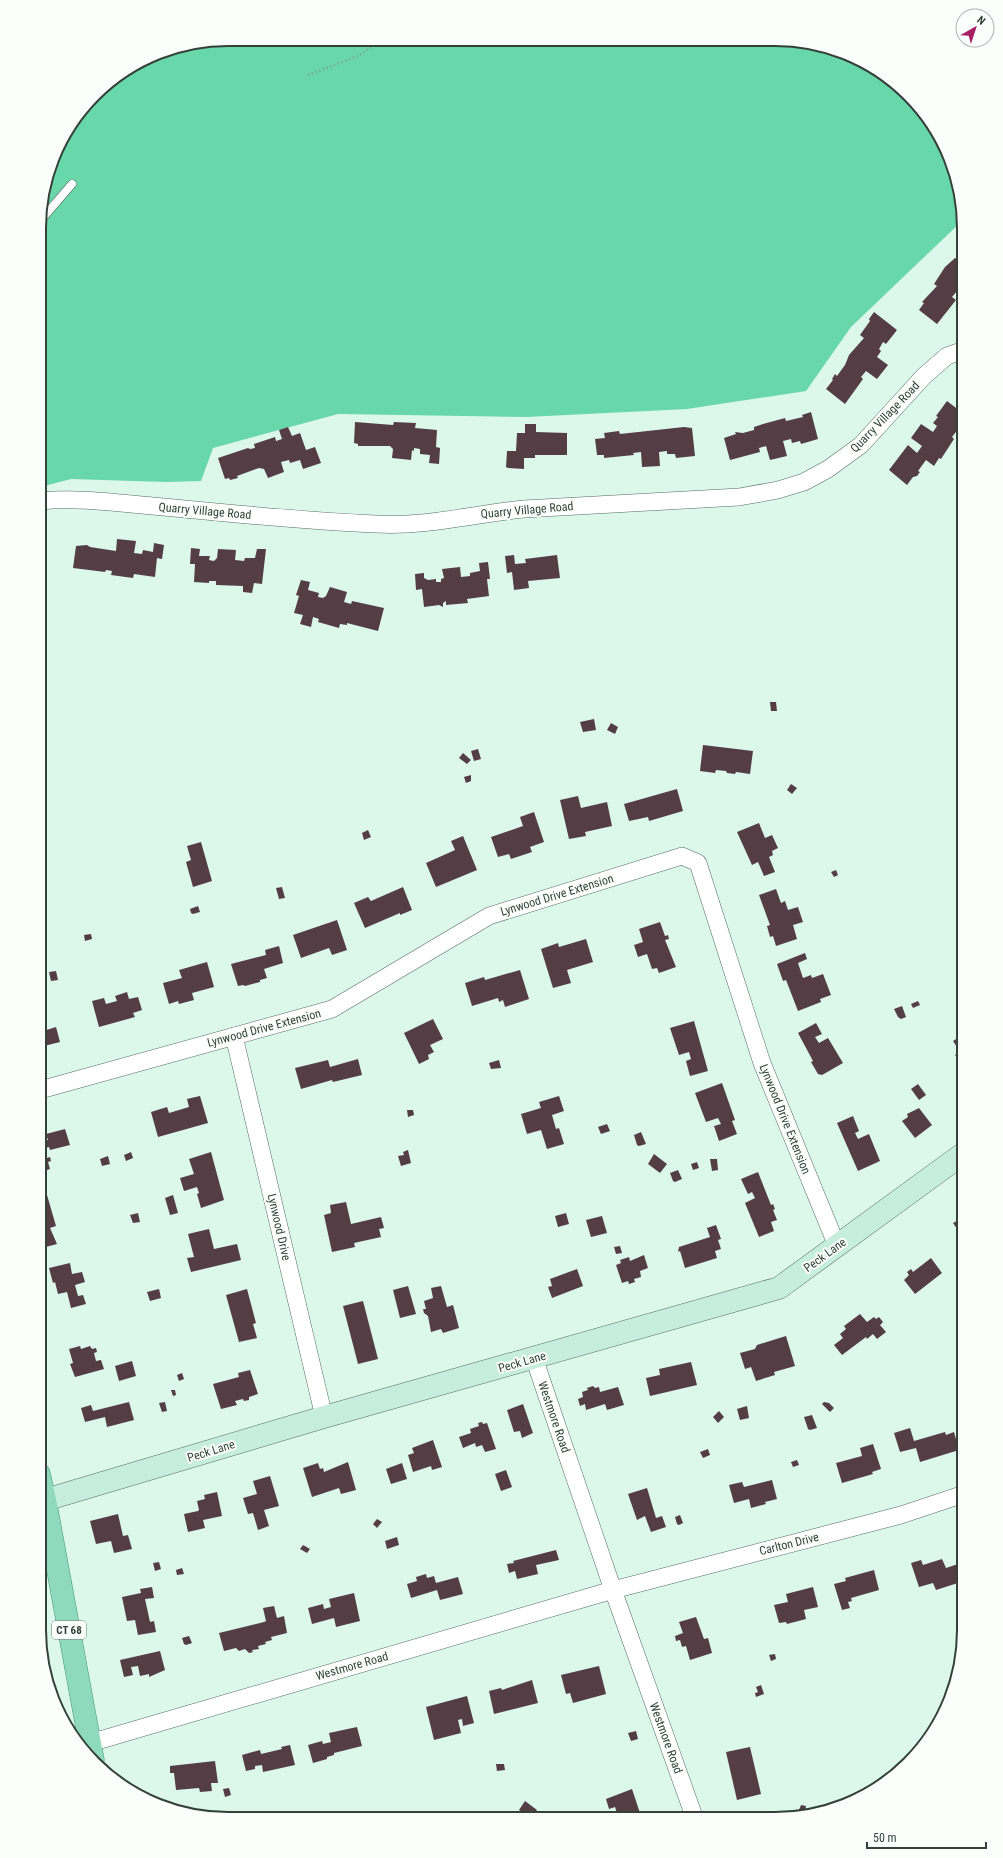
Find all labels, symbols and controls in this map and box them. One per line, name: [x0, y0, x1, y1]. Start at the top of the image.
north arrow: [955, 8, 995, 48]
text: N: [974, 13, 988, 28]
street label: Quarry Village Road: [848, 379, 922, 455]
street label: Quarry Village Road: [480, 499, 574, 521]
street label: Quarry Village Road: [158, 500, 252, 522]
street label: Lynwood Drive Extension: [499, 871, 615, 919]
street label: Lynwood Drive Extension: [206, 1006, 323, 1050]
street label: Lynwood Drive Extension: [757, 1062, 814, 1176]
street label: Lynwood Drive: [265, 1192, 294, 1262]
street label: Peck Lane: [801, 1235, 849, 1275]
street label: Peck Lane: [497, 1348, 548, 1375]
street label: Westmore Road: [535, 1379, 573, 1455]
street label: Peck Lane: [186, 1437, 237, 1465]
street label: Carlton Drive: [758, 1530, 821, 1558]
road number: CT 68: [52, 1621, 86, 1639]
street label: Westmore Road: [314, 1649, 390, 1683]
street label: Westmore Road: [647, 1701, 685, 1776]
scale bar: [867, 1824, 986, 1850]
text: 50 m: [873, 1831, 897, 1845]

